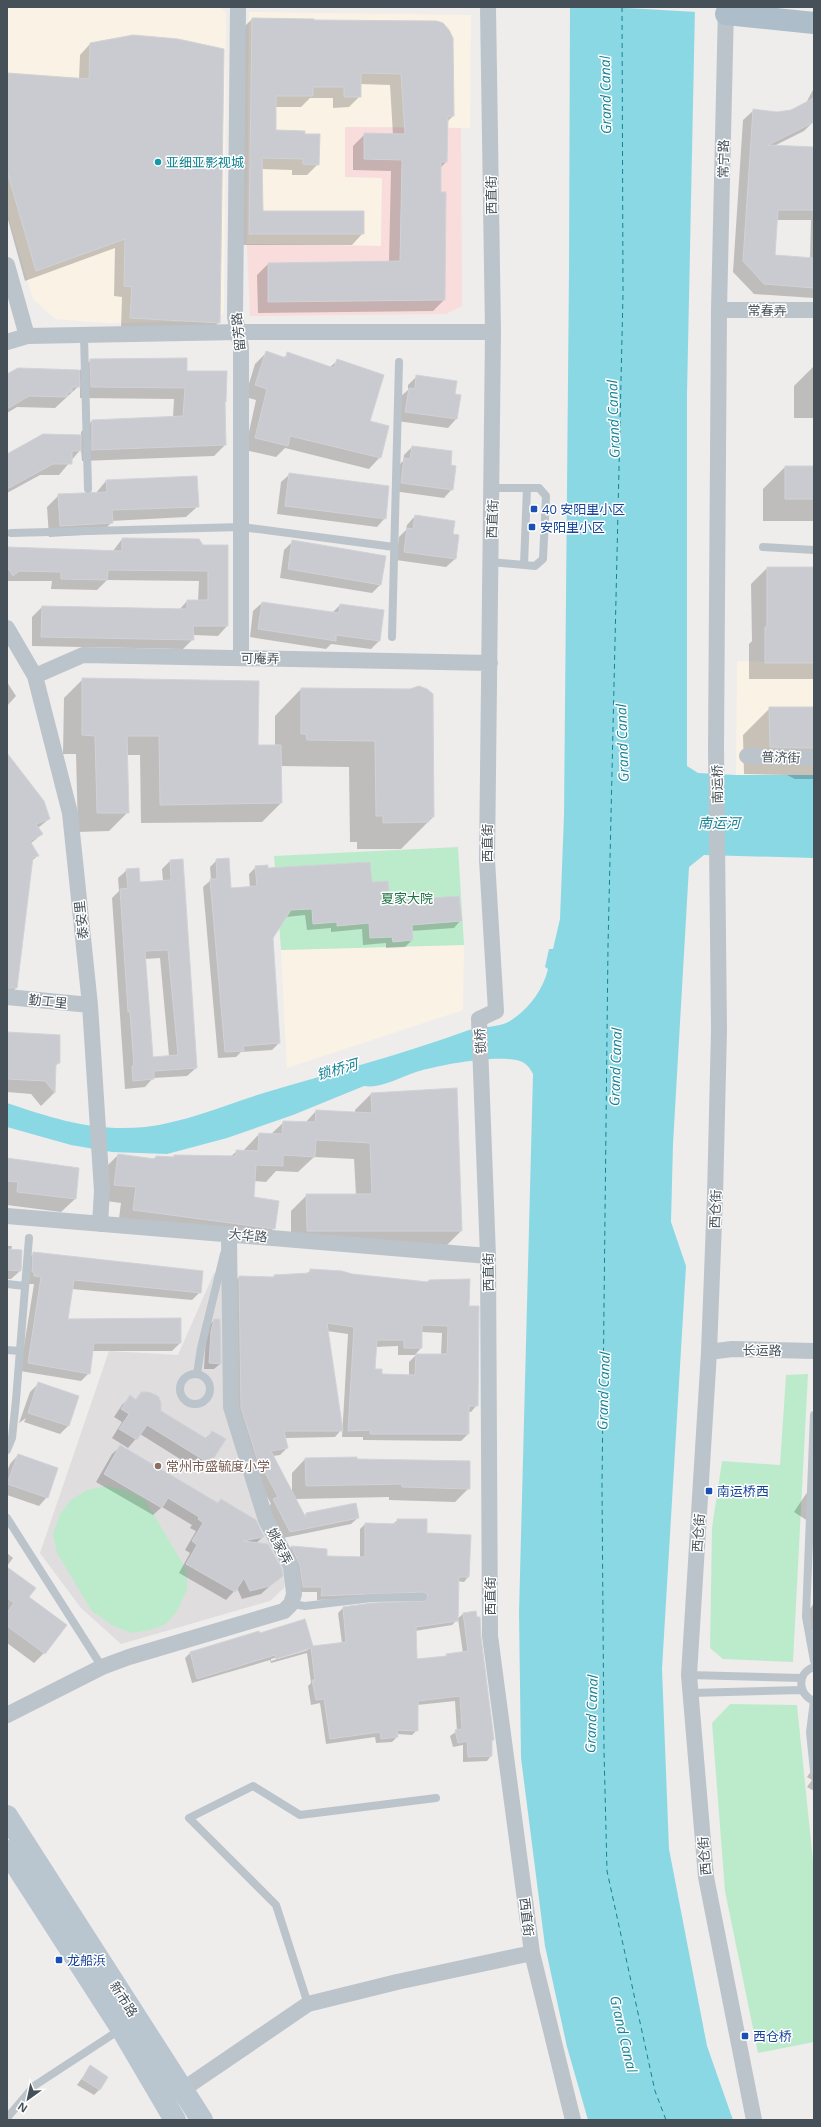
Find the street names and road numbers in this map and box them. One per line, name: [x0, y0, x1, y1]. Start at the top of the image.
street label: 常宁路: [714, 139, 732, 179]
street label: 西直街: [482, 175, 500, 215]
street label: 常春弄: [747, 301, 787, 319]
street label: 留芳路: [227, 312, 249, 352]
street label: 西直街: [482, 499, 502, 539]
street label: 可庵弄: [240, 649, 280, 667]
street label: 普济街: [761, 747, 801, 767]
street label: 南运桥: [708, 764, 726, 804]
street label: 西直街: [478, 823, 496, 863]
street label: 泰安里: [70, 900, 92, 940]
street label: 勤工里: [28, 990, 68, 1012]
street label: 锁桥: [470, 1028, 490, 1054]
street label: 西仓街: [705, 1189, 725, 1229]
street label: 大华路: [228, 1224, 268, 1246]
street label: 西直街: [479, 1252, 497, 1292]
street label: 长运路: [742, 1341, 782, 1359]
street label: 西仓街: [688, 1513, 708, 1553]
street label: 姚家弄: [263, 1525, 297, 1567]
street label: 西直街: [481, 1576, 499, 1616]
street label: 西仓街: [693, 1836, 715, 1876]
street label: 西直街: [516, 1897, 538, 1937]
street label: 新市路: [106, 1978, 142, 2020]

